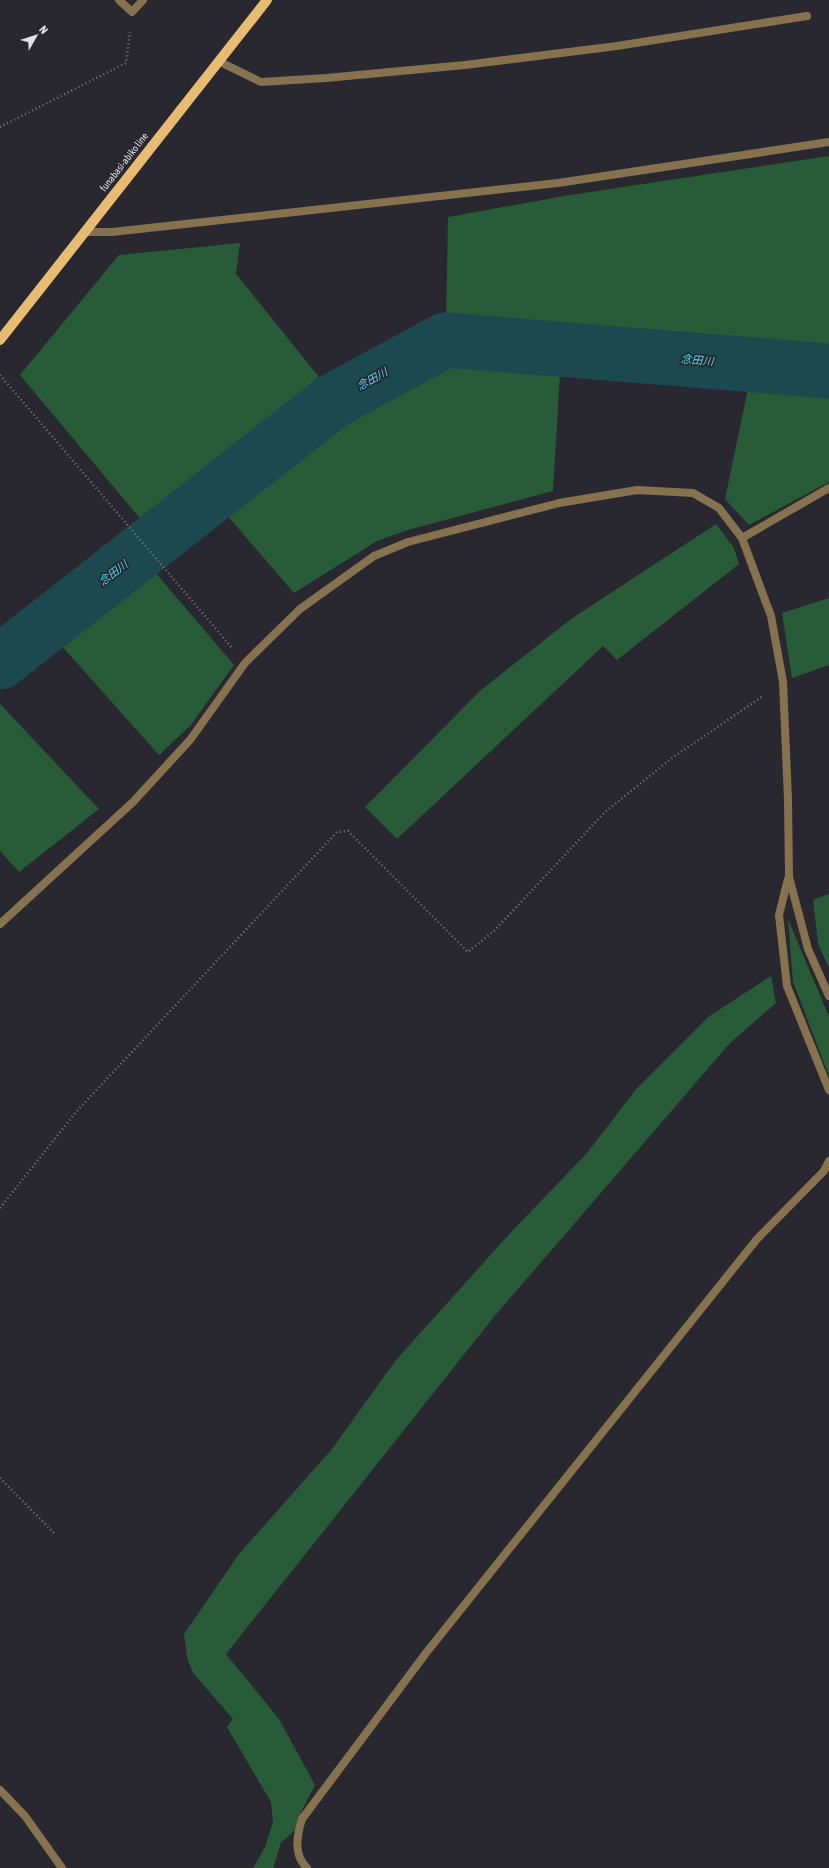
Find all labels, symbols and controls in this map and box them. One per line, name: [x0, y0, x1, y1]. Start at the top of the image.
north arrow: [16, 16, 56, 56]
text: N: [37, 23, 50, 36]
street label: funabasi-abiko line: [98, 130, 151, 193]
water label: 念田川: [680, 353, 715, 368]
water label: 念田川: [355, 365, 390, 392]
water label: 念田川: [96, 557, 130, 588]

